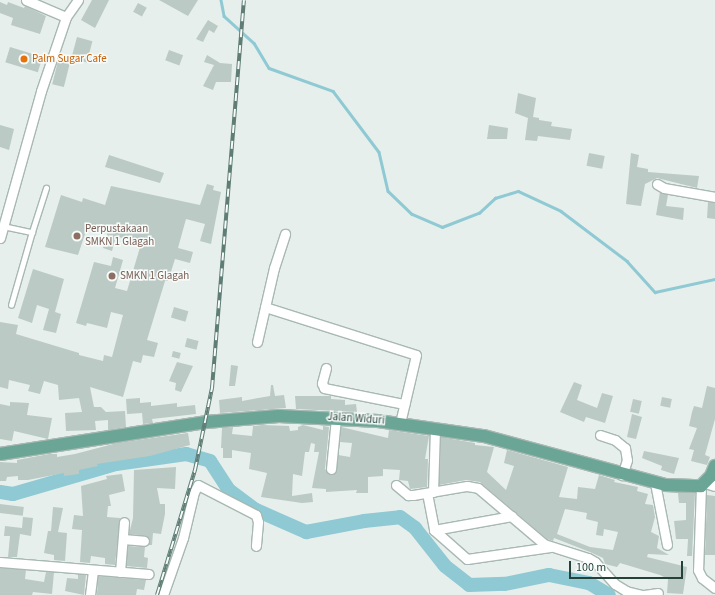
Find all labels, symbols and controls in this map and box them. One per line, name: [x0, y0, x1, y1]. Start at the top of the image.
place label: Palm Sugar Cafe: [32, 52, 107, 66]
marker: Palm Sugar Cafe: [19, 54, 29, 64]
place label: Perpustakaan SMKN 1 Glagah: [85, 223, 154, 249]
marker: Perpustakaan SMKN 1 Glagah: [72, 231, 82, 241]
place label: SMKN 1 Glagah: [120, 269, 189, 283]
marker: SMKN 1 Glagah: [107, 271, 117, 281]
street label: Jalan Widuri: [327, 410, 385, 428]
scale bar: [571, 553, 685, 579]
text: 100 m: [576, 559, 606, 576]

